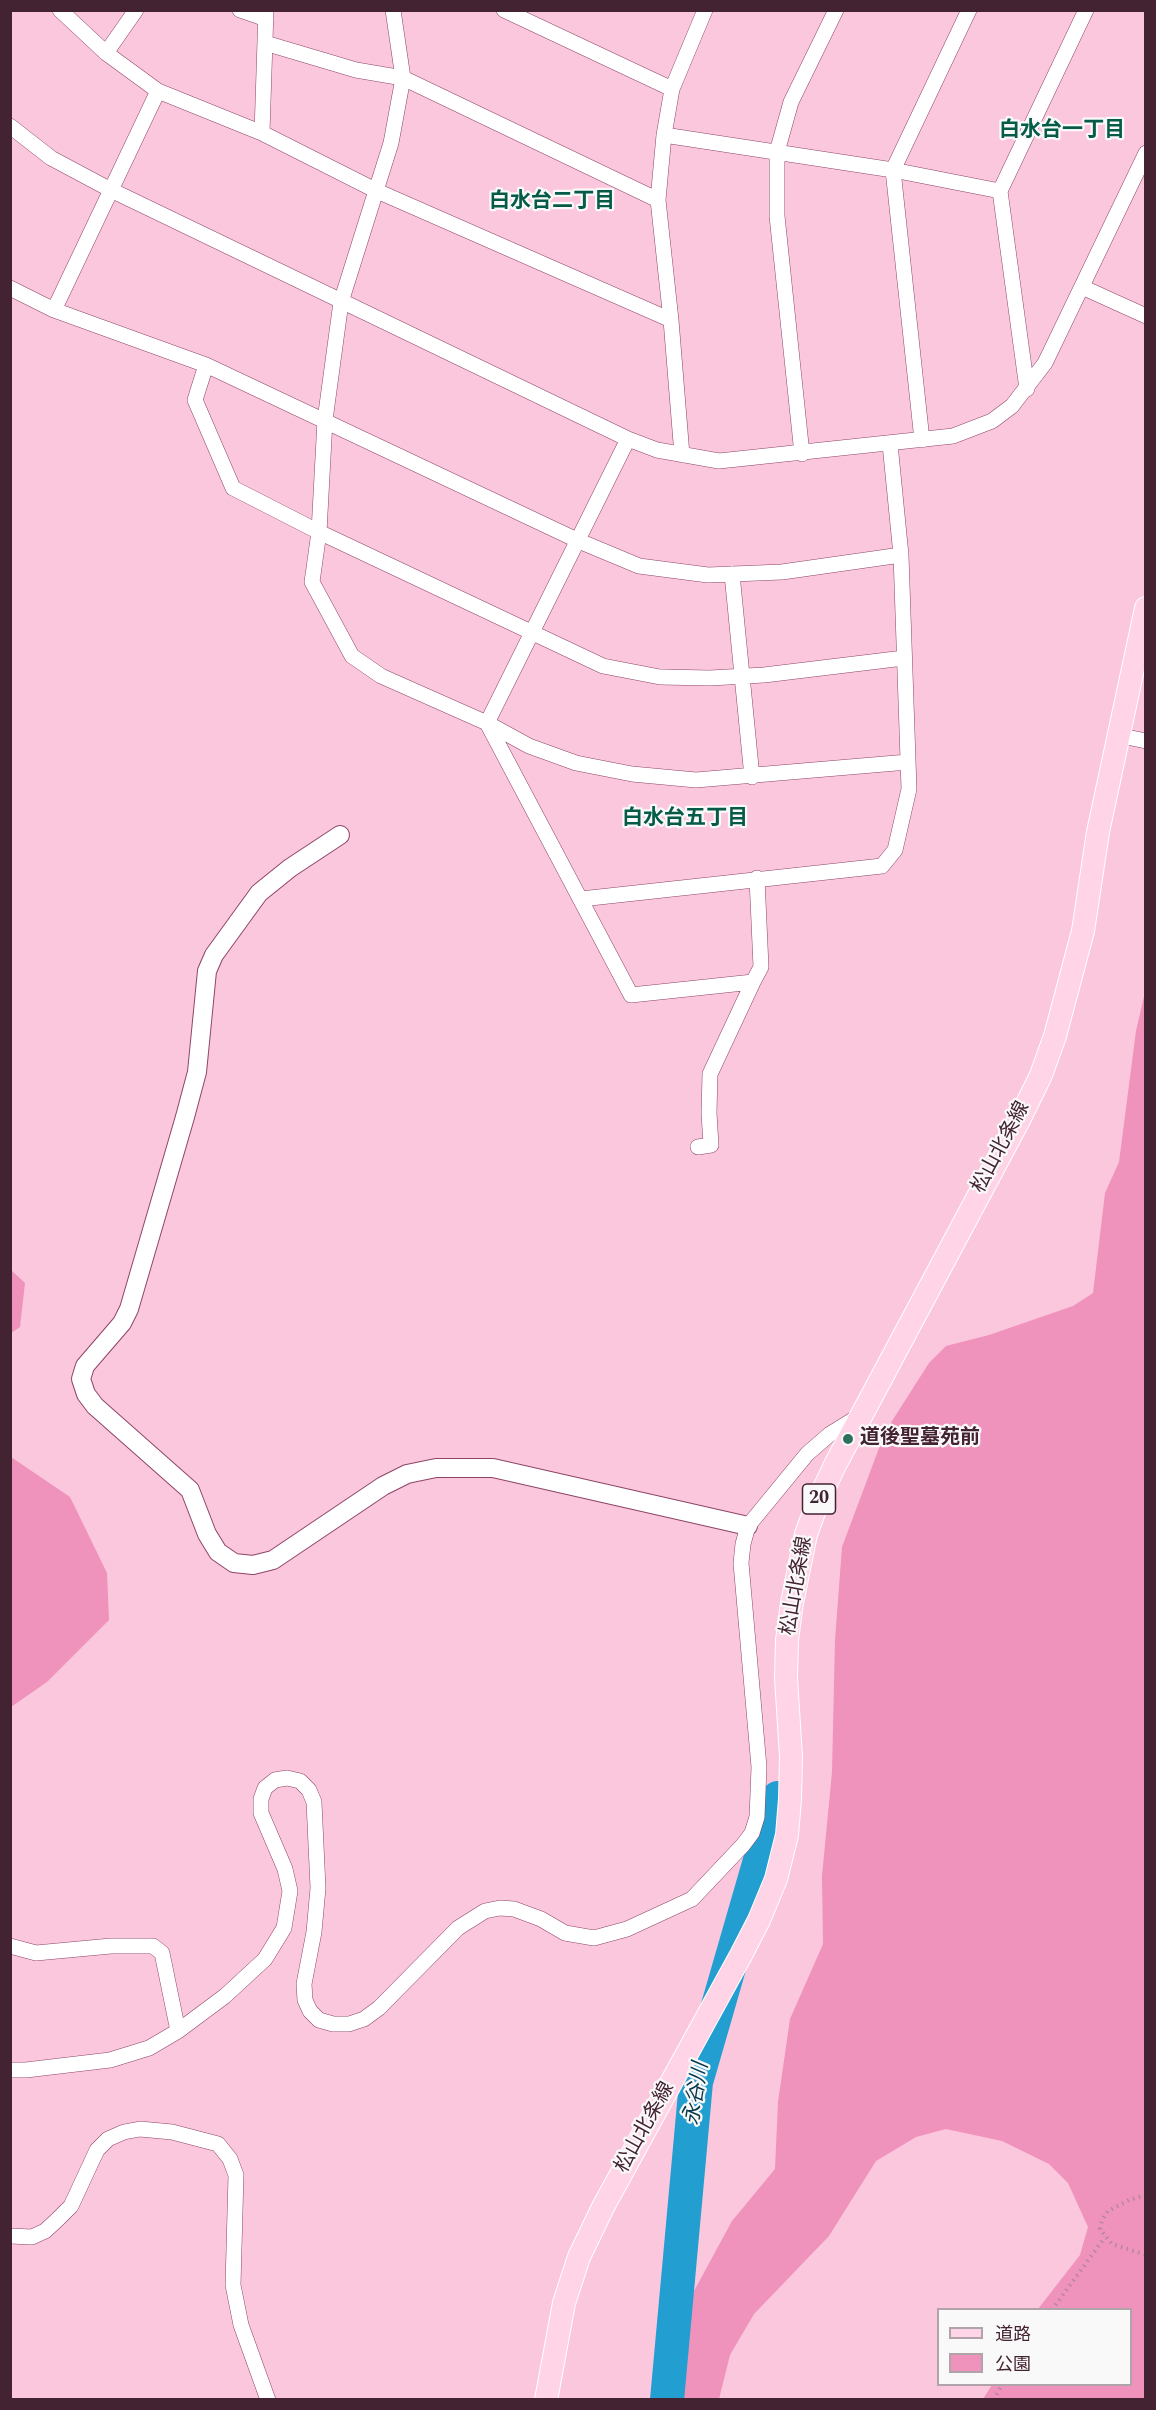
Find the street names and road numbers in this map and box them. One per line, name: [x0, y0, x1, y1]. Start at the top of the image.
street label: 松山北条線: [968, 1098, 1036, 1198]
road number: 20: [802, 1484, 836, 1514]
street label: 松山北条線: [777, 1535, 819, 1637]
street label: 松山北条線: [611, 2078, 681, 2178]

